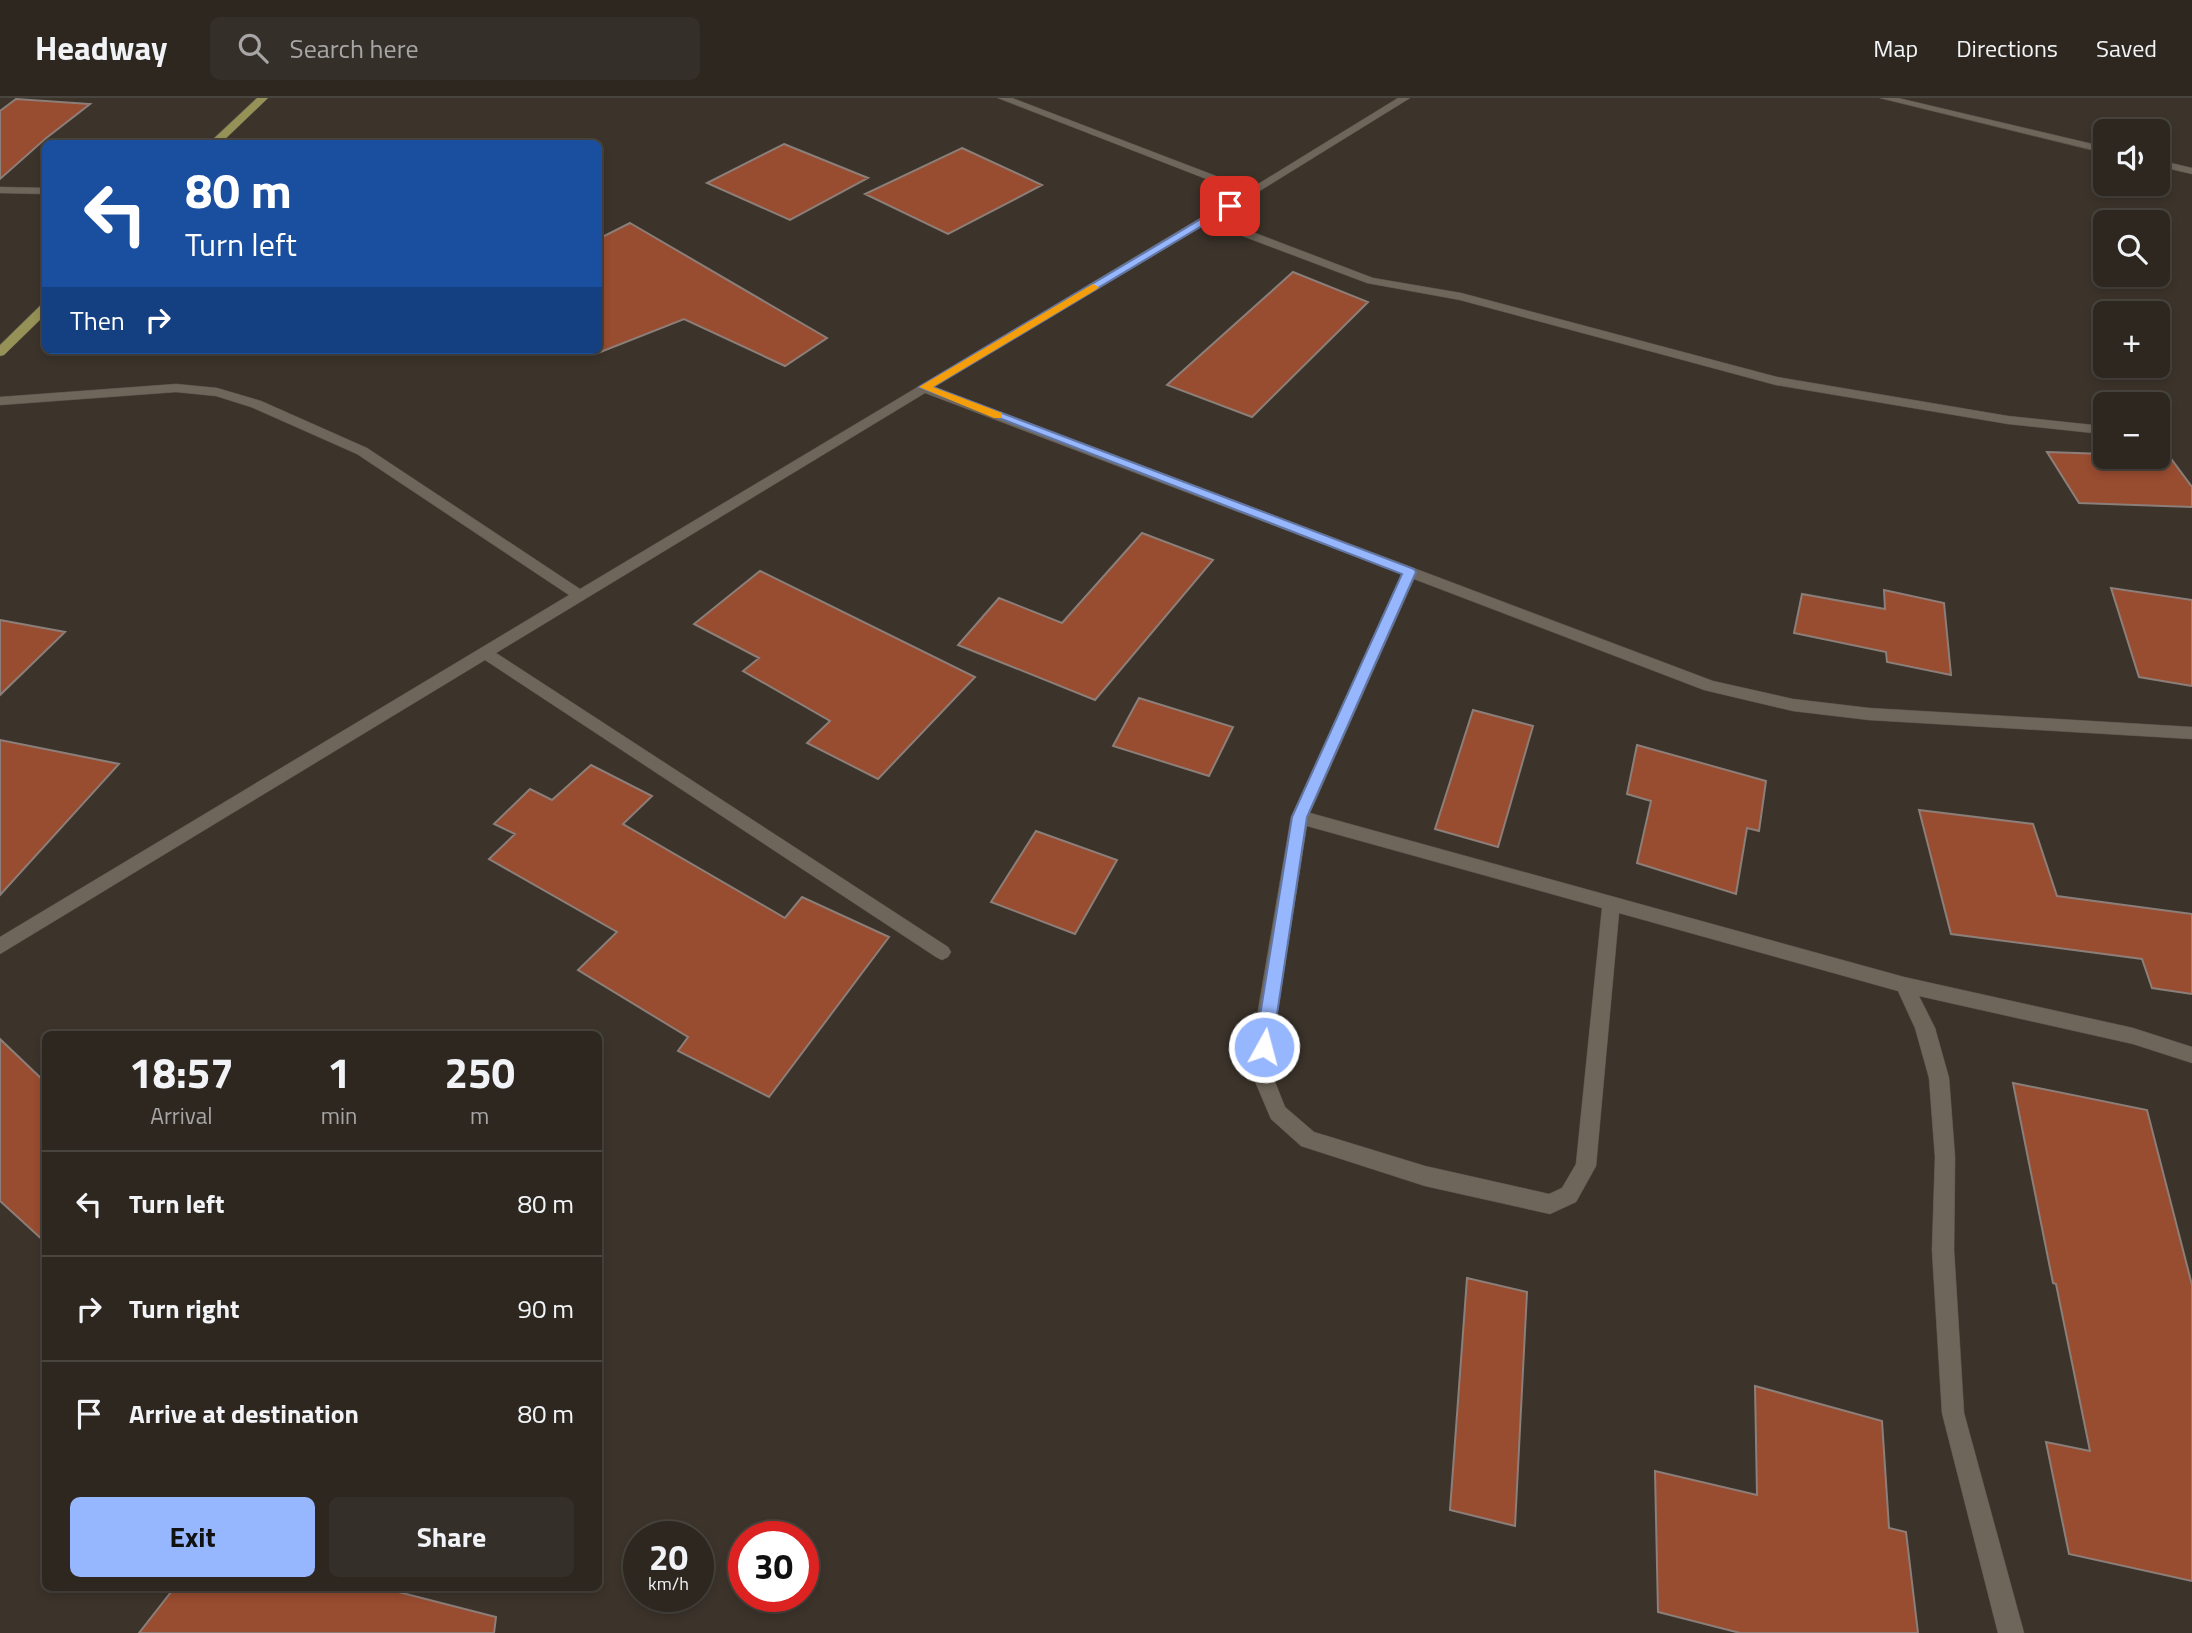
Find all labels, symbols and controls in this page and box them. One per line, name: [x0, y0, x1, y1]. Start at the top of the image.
search box: [210, 17, 700, 80]
text: Headway: [35, 23, 168, 73]
icon: search: [234, 29, 272, 67]
text: Search here: [290, 29, 419, 68]
text: Map: [1873, 30, 1918, 66]
text: Directions: [1956, 30, 2058, 66]
text: Saved: [2096, 30, 2157, 66]
map controls: [2093, 119, 2170, 469]
button: sound: [2093, 119, 2170, 196]
text: 80 m: [185, 152, 292, 227]
icon: left: [70, 168, 161, 259]
pin: [1200, 176, 1260, 236]
icon: arrive: [1211, 187, 1249, 225]
button: search: [2093, 210, 2170, 287]
text: Turn left: [185, 220, 297, 268]
text: Then: [70, 301, 125, 340]
icon: right: [139, 301, 177, 339]
button: +: [2093, 301, 2170, 378]
button: −: [2093, 392, 2170, 469]
position arrow: [1227, 1010, 1301, 1084]
text: 18:57: [129, 1040, 234, 1104]
text: 1: [327, 1040, 351, 1104]
text: 250: [444, 1040, 515, 1104]
text: Arrival: [150, 1098, 213, 1133]
text: min: [321, 1098, 357, 1133]
text: m: [470, 1098, 489, 1133]
text: Turn left: [129, 1184, 224, 1223]
text: 80 m: [517, 1184, 574, 1223]
icon: left: [70, 1185, 108, 1223]
text: Turn right: [129, 1289, 240, 1328]
text: 90 m: [517, 1289, 574, 1328]
icon: right: [70, 1290, 108, 1328]
text: Arrive at destination: [129, 1394, 359, 1433]
text: 80 m: [517, 1394, 574, 1433]
icon: arrive: [70, 1395, 108, 1433]
button: Exit: [70, 1497, 315, 1577]
button: Share: [329, 1497, 574, 1577]
speed limit sign: 30: [728, 1521, 819, 1612]
text: 20: [649, 1530, 688, 1584]
text: km/h: [648, 1570, 689, 1597]

